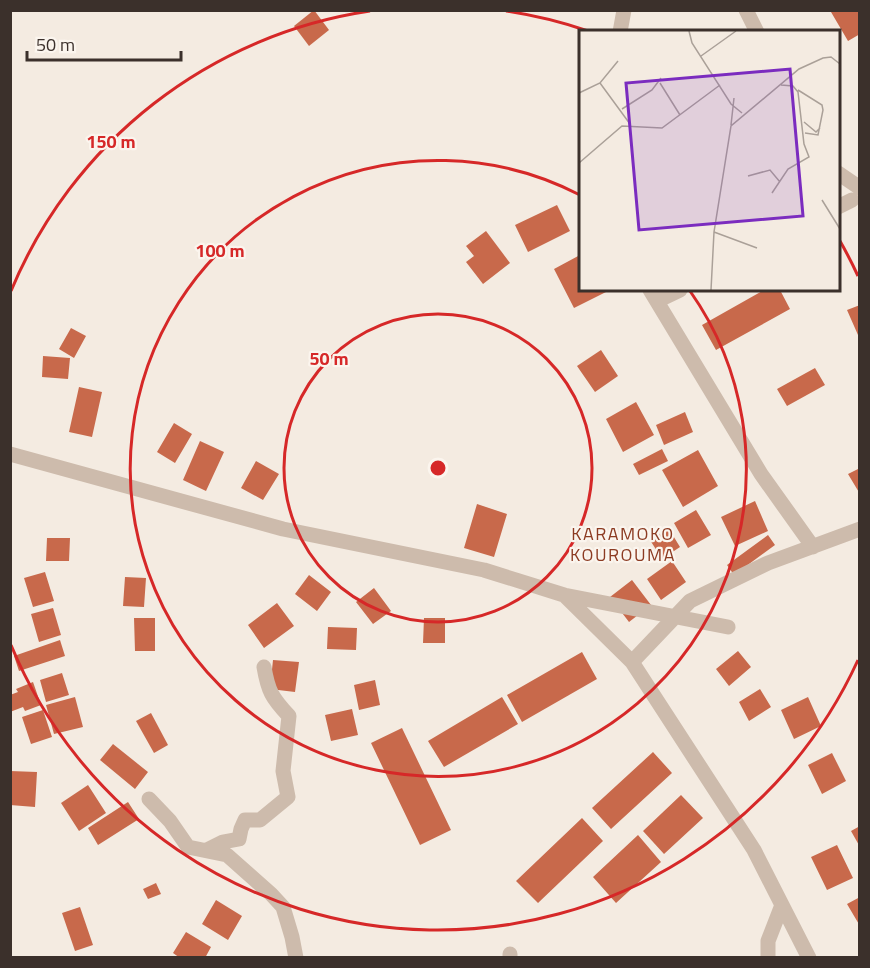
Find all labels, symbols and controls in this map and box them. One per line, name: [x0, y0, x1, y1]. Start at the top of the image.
scale bar: [27, 24, 182, 62]
inset map: [579, 30, 840, 291]
text: 50 m: [36, 31, 75, 58]
text: 150 m: [86, 128, 136, 155]
text: 100 m: [195, 237, 245, 264]
text: 50 m: [309, 345, 349, 372]
centre of rings: [428, 458, 448, 478]
district label: KARAMOKO KOUROUMA: [570, 520, 676, 568]

